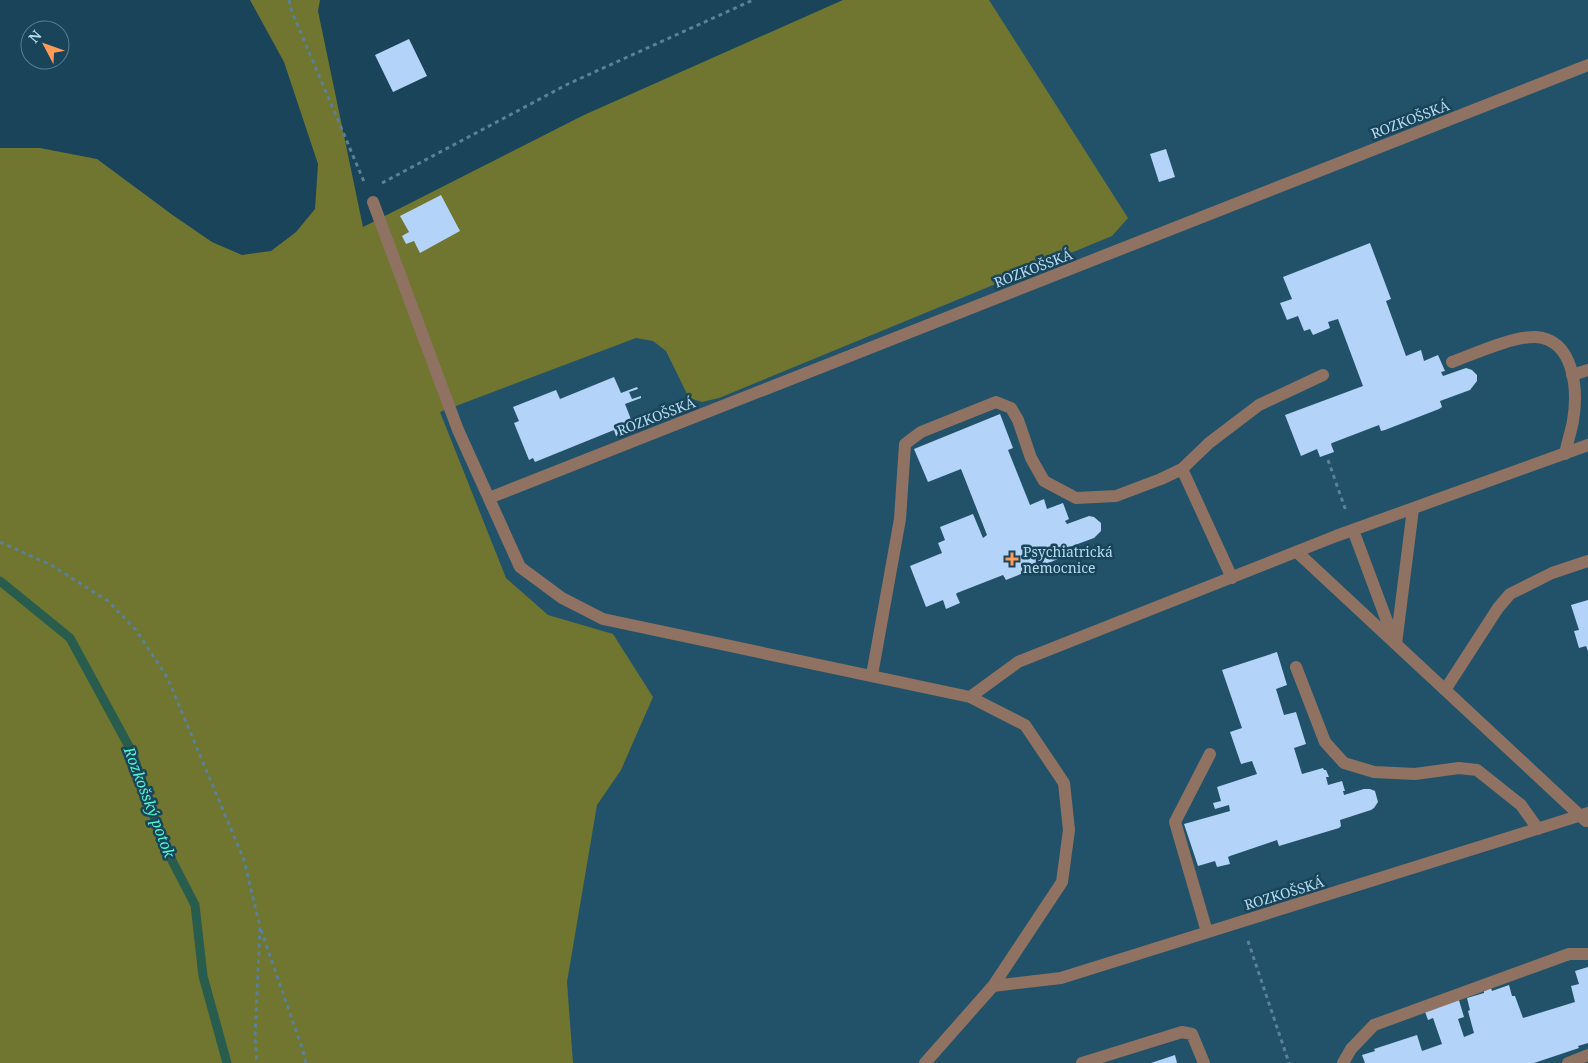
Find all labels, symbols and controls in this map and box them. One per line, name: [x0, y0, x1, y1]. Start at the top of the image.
north arrow: [20, 20, 70, 70]
text: N: [24, 26, 46, 47]
street label: ROZKOŠSKÁ: [1368, 95, 1452, 143]
street label: ROZKOŠSKÁ: [991, 244, 1075, 292]
street label: ROZKOŠSKÁ: [614, 392, 698, 440]
place label: Psychiatrická nemocnice: [1023, 542, 1113, 577]
marker: Psychiatrická nemocnice: [1005, 552, 1019, 566]
water label: Rozkošský potok: [119, 743, 181, 861]
street label: ROZKOŠSKÁ: [1242, 872, 1326, 914]

